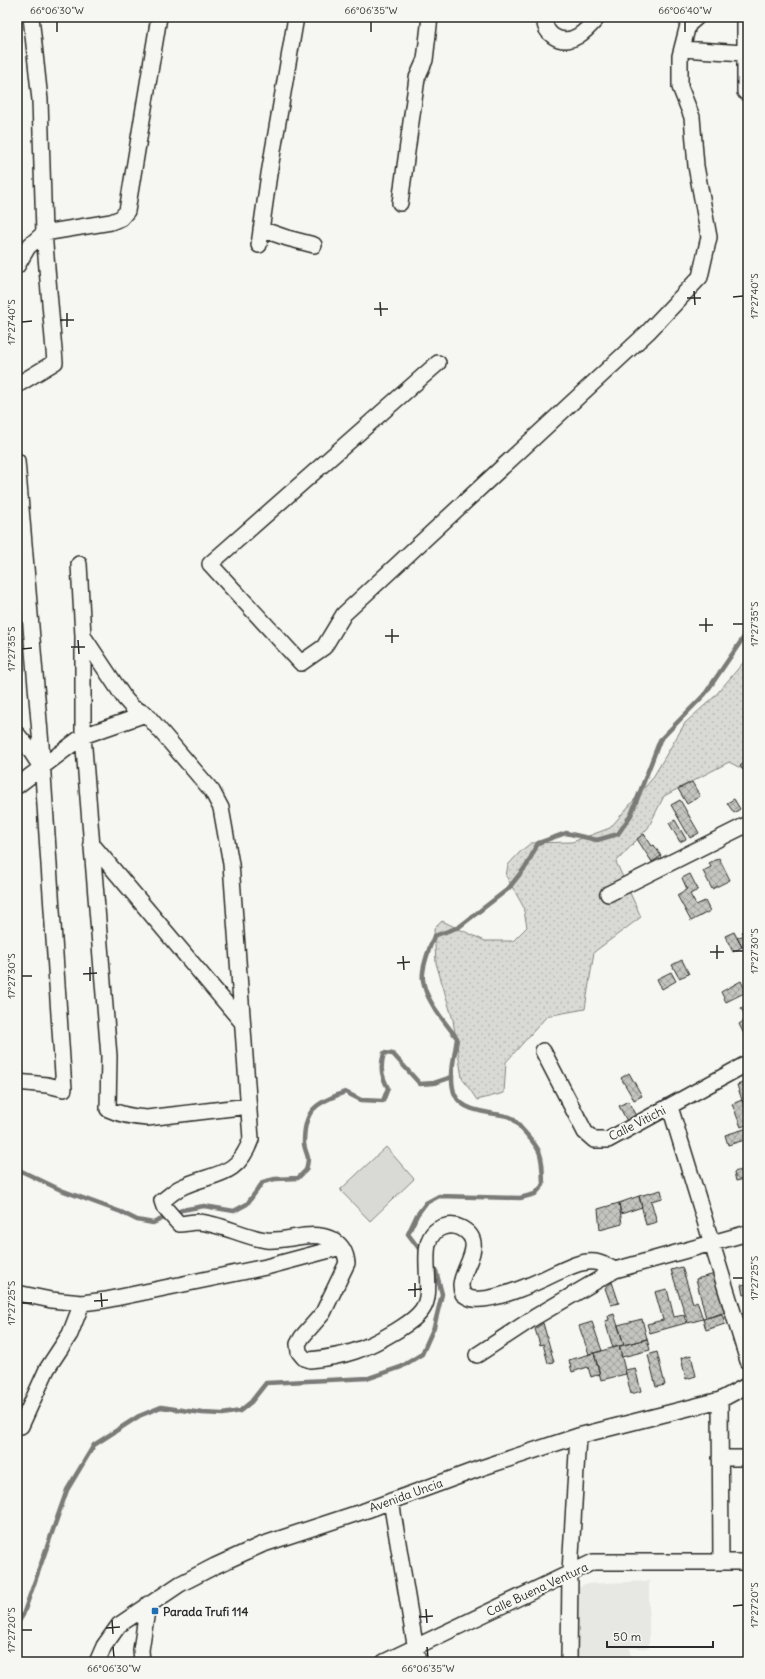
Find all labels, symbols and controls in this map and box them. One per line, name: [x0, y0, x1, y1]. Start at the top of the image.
text: 66°06'30"W: [30, 4, 84, 17]
text: 66°06'35"W: [344, 4, 398, 17]
text: 66°06'40"W: [658, 4, 712, 17]
text: 17°27'40"S: [748, 273, 761, 319]
text: 17°27'40"S: [5, 299, 18, 345]
text: 17°27'35"S: [748, 601, 761, 646]
text: 17°27'35"S: [5, 626, 18, 671]
text: 17°27'30"S: [748, 928, 761, 974]
text: 17°27'30"S: [5, 953, 18, 999]
street label: Calle Vitichi: [606, 1102, 668, 1144]
text: 17°27'25"S: [748, 1255, 761, 1300]
text: 17°27'25"S: [5, 1280, 18, 1325]
street label: Avenida Uncia: [367, 1475, 445, 1515]
street label: Calle Buena Ventura: [484, 1559, 590, 1619]
text: 17°27'20"S: [748, 1582, 761, 1628]
place label: Parada Trufi 114: [163, 1604, 248, 1619]
marker: Parada Trufi 114: [150, 1606, 160, 1616]
text: 17°27'20"S: [5, 1607, 18, 1653]
scale bar: [607, 1623, 713, 1649]
text: 50 m: [613, 1629, 642, 1644]
text: 66°06'30"W: [87, 1662, 141, 1675]
text: 66°06'35"W: [401, 1662, 455, 1675]

